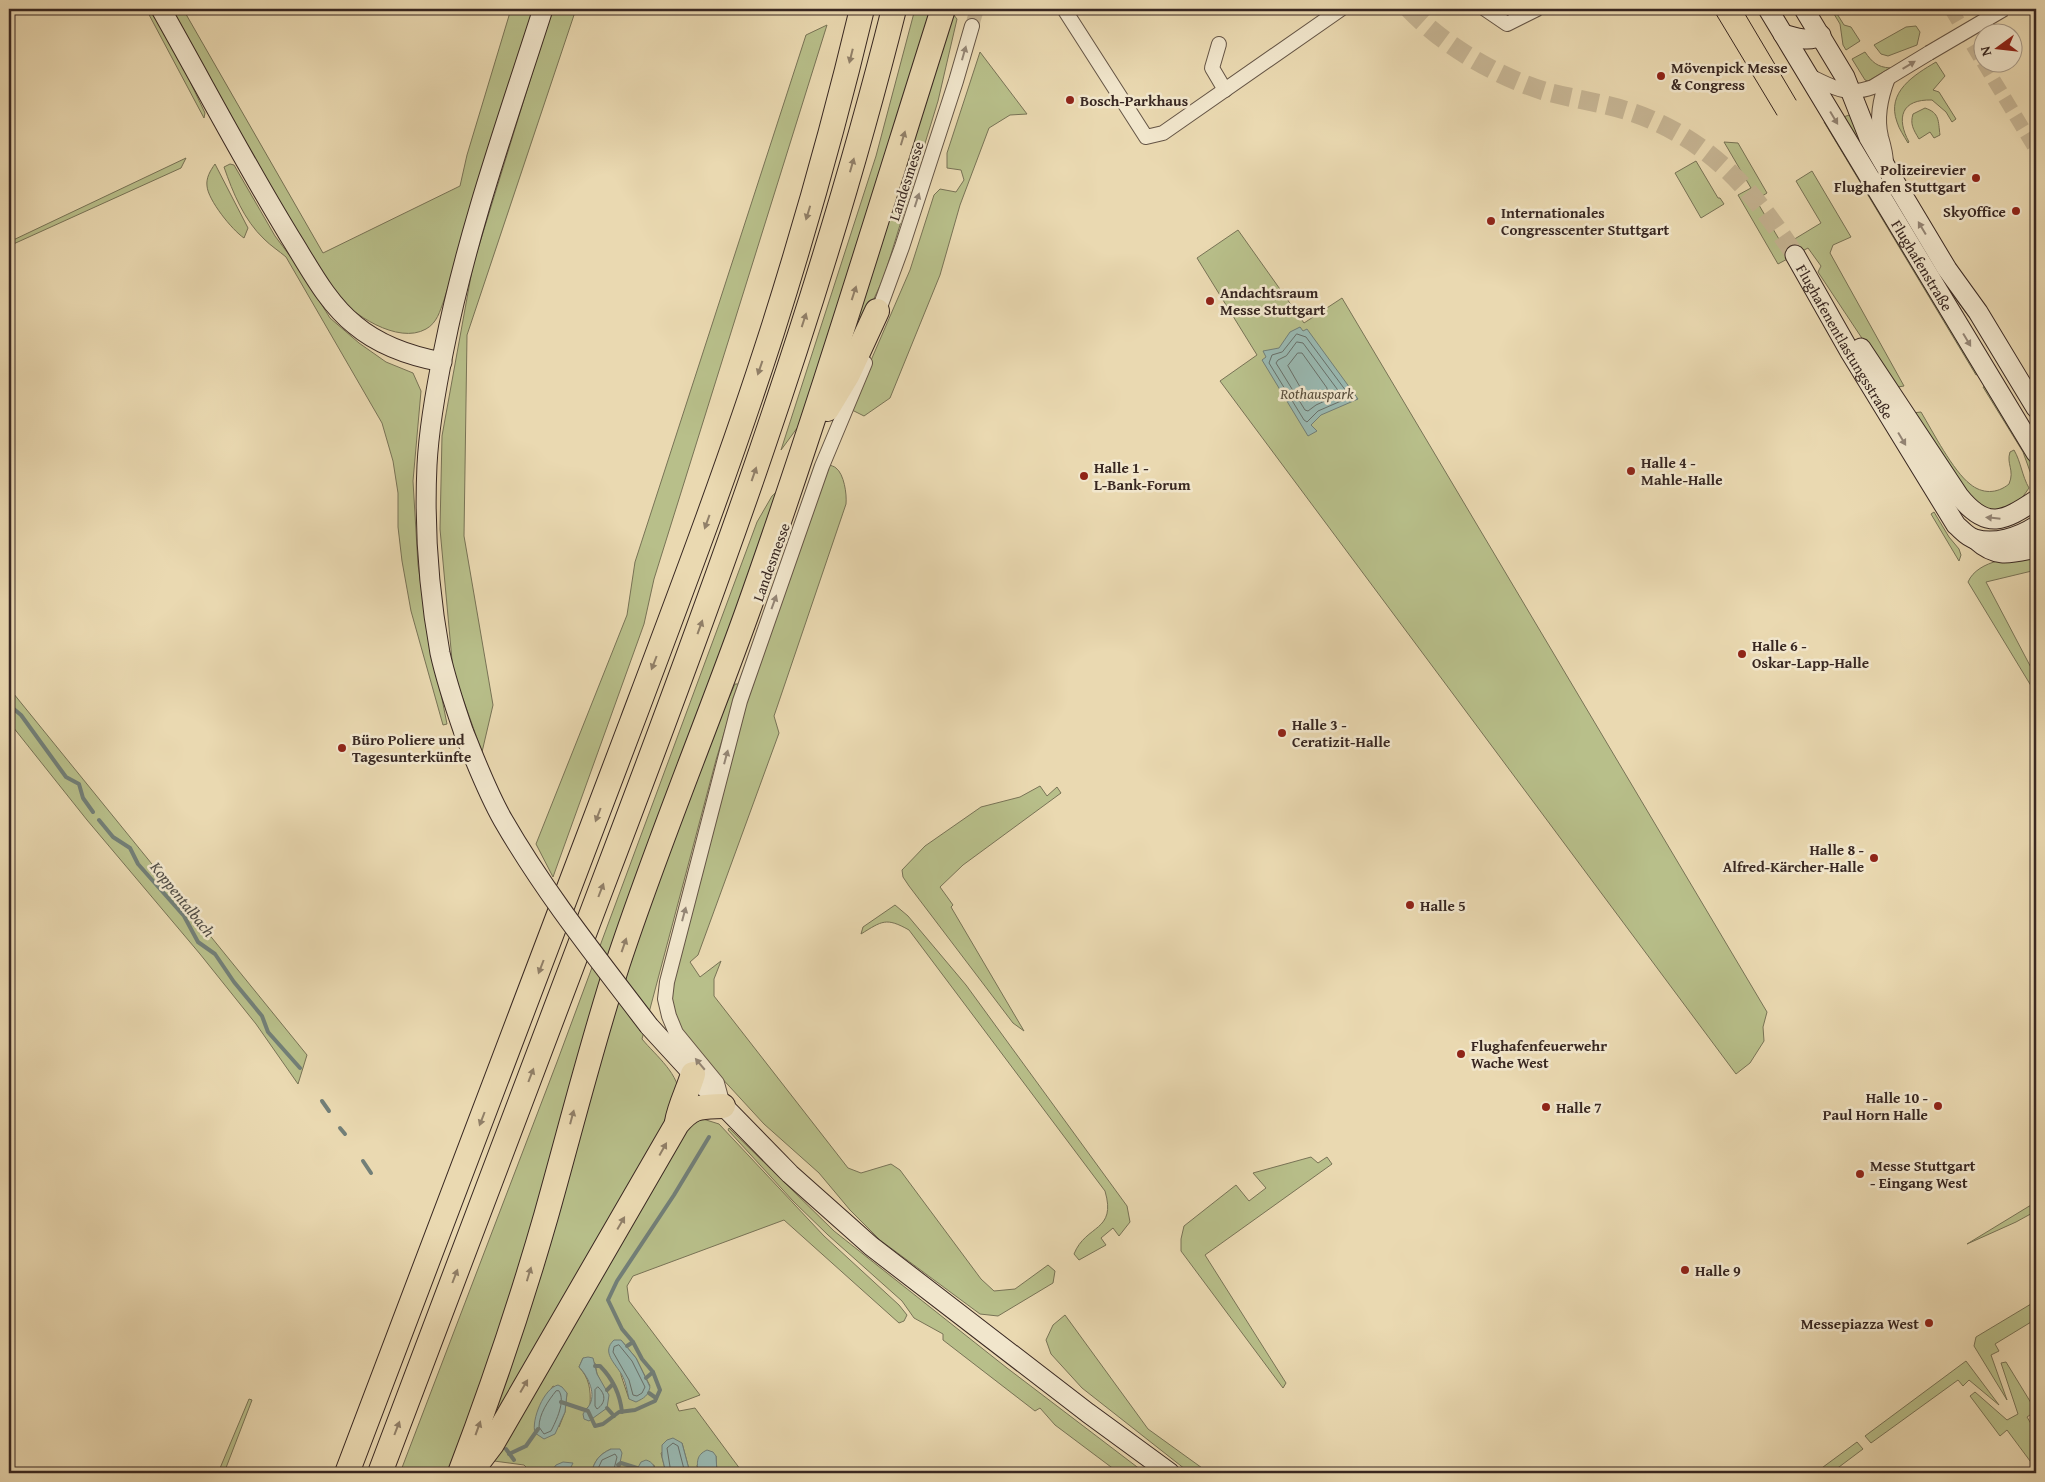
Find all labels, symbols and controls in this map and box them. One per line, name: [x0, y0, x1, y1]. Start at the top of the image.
north arrow: [1972, 22, 2022, 72]
text: N: [1974, 44, 1996, 58]
one-way arrow: [960, 46, 968, 61]
one-way arrow: [847, 49, 855, 64]
place label: Mövenpick Messe & Congress: [1671, 57, 1788, 95]
one-way arrow: [1902, 61, 1915, 70]
marker: Mövenpick Messe & Congress: [1655, 70, 1667, 82]
place label: Bosch-Parkhaus: [1080, 90, 1188, 111]
marker: Bosch-Parkhaus: [1064, 94, 1076, 106]
one-way arrow: [1830, 111, 1838, 126]
one-way arrow: [899, 131, 907, 146]
street label: Landesmesse: [883, 139, 929, 223]
one-way arrow: [849, 157, 857, 172]
place label: Polizeirevier Flughafen Stuttgart: [1834, 159, 1966, 197]
marker: Polizeirevier Flughafen Stuttgart: [1970, 172, 1982, 184]
one-way arrow: [914, 193, 921, 208]
place label: SkyOffice: [1943, 201, 2006, 222]
place label: Internationales Congresscenter Stuttgart: [1501, 202, 1670, 240]
marker: SkyOffice: [2010, 205, 2022, 217]
one-way arrow: [804, 206, 812, 221]
marker: Internationales Congresscenter Stuttgart: [1485, 215, 1497, 227]
street label: Flughafenstraße: [1887, 215, 1958, 315]
one-way arrow: [1918, 221, 1927, 234]
street label: Flughafenentlastungsstraße: [1792, 260, 1899, 423]
place label: Andachtsraum Messe Stuttgart: [1220, 282, 1326, 320]
one-way arrow: [851, 286, 858, 301]
marker: Andachtsraum Messe Stuttgart: [1204, 295, 1216, 307]
one-way arrow: [801, 312, 809, 327]
one-way arrow: [1963, 333, 1972, 346]
one-way arrow: [755, 361, 763, 376]
park label: Rothauspark: [1279, 383, 1354, 404]
one-way arrow: [1898, 432, 1907, 445]
place label: Halle 4 - Mahle-Halle: [1641, 452, 1723, 490]
place label: Halle 1 - L-Bank-Forum: [1094, 457, 1191, 495]
marker: Halle 4 - Mahle-Halle: [1625, 465, 1637, 477]
one-way arrow: [750, 466, 758, 481]
marker: Halle 1 - L-Bank-Forum: [1078, 470, 1090, 482]
one-way arrow: [702, 514, 710, 529]
one-way arrow: [1984, 514, 2000, 522]
street label: Landesmesse: [747, 520, 795, 604]
one-way arrow: [770, 594, 778, 609]
one-way arrow: [697, 620, 704, 635]
place label: Halle 6 - Oskar-Lapp-Halle: [1752, 635, 1869, 673]
marker: Halle 6 - Oskar-Lapp-Halle: [1736, 648, 1748, 660]
one-way arrow: [650, 656, 658, 670]
place label: Halle 3 - Ceratizit-Halle: [1292, 714, 1390, 752]
marker: Halle 3 - Ceratizit-Halle: [1276, 727, 1288, 739]
place label: Büro Poliere und Tagesunterkünfte: [352, 729, 471, 767]
marker: Büro Poliere und Tagesunterkünfte: [336, 742, 348, 754]
one-way arrow: [722, 749, 730, 764]
one-way arrow: [594, 808, 601, 823]
place label: Halle 8 - Alfred-Kärcher-Halle: [1723, 839, 1865, 877]
marker: Halle 8 - Alfred-Kärcher-Halle: [1868, 852, 1880, 864]
water label: Koppentalbach: [144, 855, 221, 942]
one-way arrow: [597, 882, 605, 897]
place label: Halle 5: [1420, 895, 1466, 916]
marker: Halle 5: [1404, 899, 1416, 911]
one-way arrow: [681, 907, 689, 922]
one-way arrow: [621, 937, 629, 952]
one-way arrow: [536, 960, 544, 975]
place label: Flughafenfeuerwehr Wache West: [1471, 1035, 1607, 1073]
marker: Flughafenfeuerwehr Wache West: [1455, 1048, 1467, 1060]
one-way arrow: [695, 1057, 706, 1070]
one-way arrow: [527, 1067, 535, 1082]
place label: Halle 10 - Paul Horn Halle: [1823, 1087, 1929, 1125]
place label: Halle 7: [1556, 1097, 1602, 1118]
marker: Halle 10 - Paul Horn Halle: [1932, 1100, 1944, 1112]
marker: Halle 7: [1540, 1101, 1552, 1113]
one-way arrow: [569, 1109, 577, 1124]
one-way arrow: [478, 1112, 486, 1126]
one-way arrow: [659, 1141, 667, 1156]
place label: Messe Stuttgart - Eingang West: [1870, 1155, 1976, 1193]
marker: Messe Stuttgart - Eingang West: [1854, 1168, 1866, 1180]
one-way arrow: [616, 1217, 625, 1230]
place label: Halle 9: [1695, 1260, 1741, 1281]
marker: Halle 9: [1679, 1264, 1691, 1276]
one-way arrow: [526, 1266, 534, 1281]
one-way arrow: [451, 1268, 459, 1283]
place label: Messepiazza West: [1801, 1313, 1919, 1334]
marker: Messepiazza West: [1923, 1317, 1935, 1329]
one-way arrow: [520, 1380, 529, 1393]
one-way arrow: [394, 1420, 402, 1435]
one-way arrow: [475, 1420, 482, 1435]

